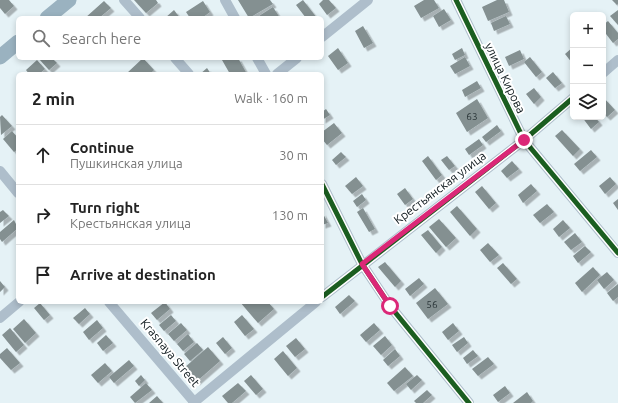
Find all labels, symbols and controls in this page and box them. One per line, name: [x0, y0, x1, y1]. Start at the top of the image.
map controls: [570, 12, 606, 120]
button: +: [570, 12, 606, 48]
search box: [16, 16, 324, 60]
icon: search: [30, 27, 52, 49]
text: Search here: [62, 30, 141, 47]
street label: улица Кирова: [483, 40, 528, 115]
button: −: [570, 48, 606, 84]
button: layers: [570, 84, 606, 120]
text: 2 min: [32, 89, 75, 108]
text: Walk · 160 m: [234, 91, 308, 105]
house number: 63: [466, 111, 478, 122]
route end: [515, 131, 533, 149]
text: Continue: [70, 139, 134, 156]
icon: ahead: [32, 144, 54, 166]
text: 30 m: [279, 148, 308, 162]
street label: Крестьянская улица: [391, 149, 488, 226]
text: Пушкинская улица: [70, 156, 183, 170]
text: Turn right: [70, 199, 140, 216]
icon: right: [32, 204, 54, 226]
text: 130 m: [272, 208, 308, 222]
text: Крестьянская улица: [70, 216, 191, 230]
icon: arrive: [32, 264, 54, 286]
text: Arrive at destination: [70, 266, 216, 283]
route start: [381, 297, 399, 315]
house number: 56: [426, 299, 438, 310]
street label: Krasnaya Street: [138, 316, 203, 389]

